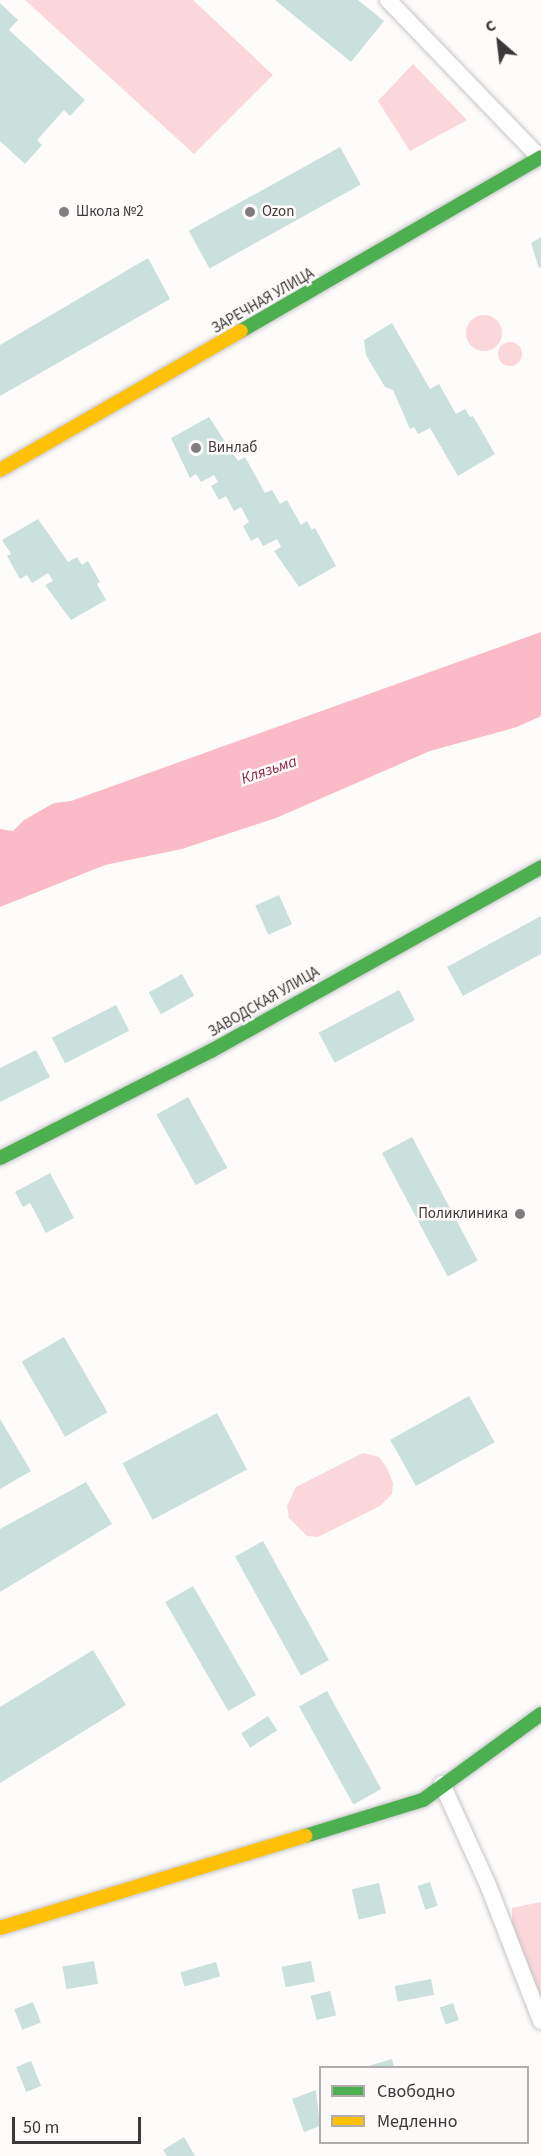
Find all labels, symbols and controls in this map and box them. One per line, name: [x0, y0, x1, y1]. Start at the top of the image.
north arrow: [469, 12, 529, 72]
text: С: [481, 14, 500, 38]
place label: Школа №2: [76, 203, 144, 221]
place label: Ozon: [262, 203, 294, 221]
marker: Школа №2: [57, 205, 71, 219]
marker: Ozon: [243, 205, 257, 219]
street label: ЗАРЕЧНАЯ УЛИЦА: [209, 264, 317, 338]
place label: Винлаб: [208, 439, 257, 457]
marker: Винлаб: [189, 441, 203, 455]
water label: Клязьма: [238, 751, 300, 789]
street label: ЗАВОДСКАЯ УЛИЦА: [205, 963, 323, 1041]
place label: Поликлиника: [418, 1205, 508, 1223]
marker: Поликлиника: [513, 1207, 527, 1221]
legend: [319, 2066, 529, 2144]
text: Свободно: [377, 2079, 455, 2104]
scale bar: [15, 2105, 144, 2143]
text: Медленно: [377, 2109, 457, 2134]
text: 50 m: [23, 2115, 59, 2140]

